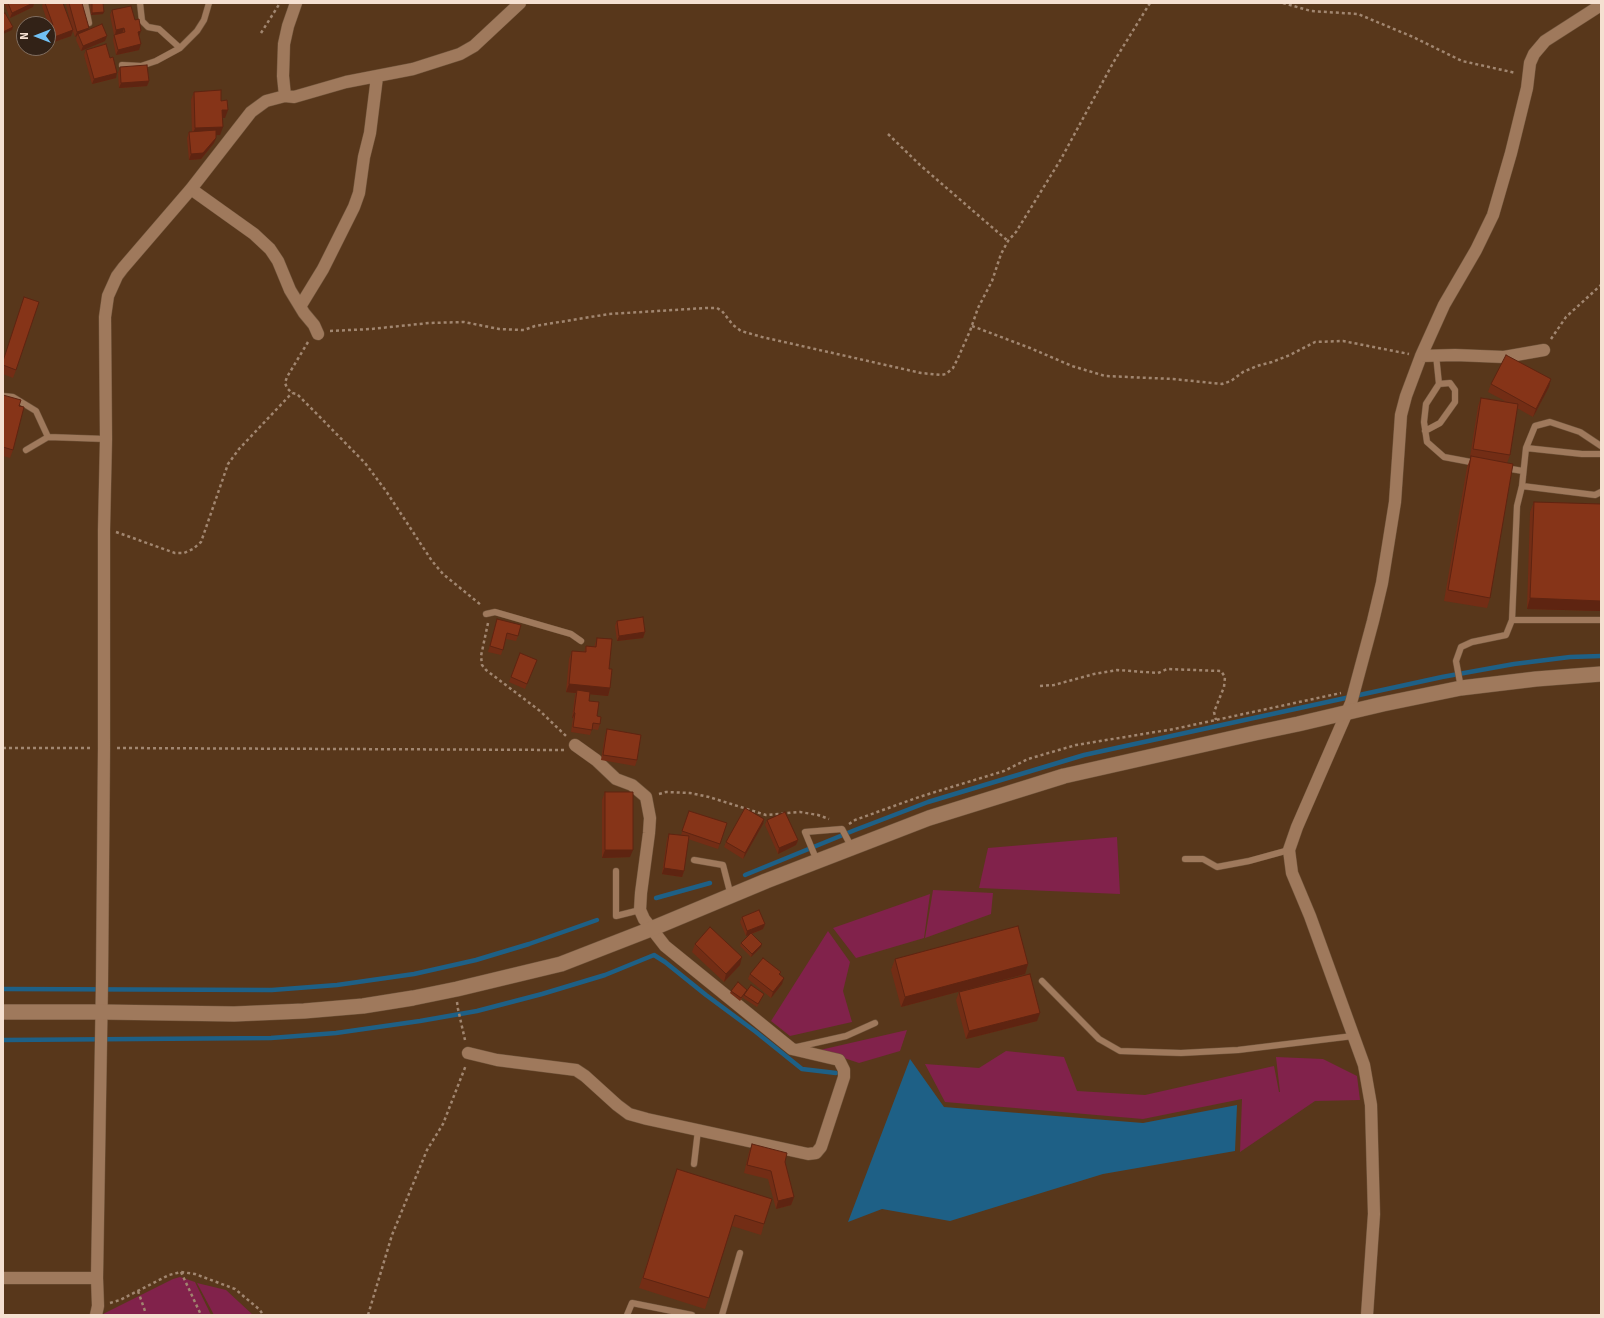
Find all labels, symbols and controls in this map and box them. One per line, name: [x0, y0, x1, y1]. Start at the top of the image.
north arrow: [16, 16, 56, 56]
text: N: [18, 32, 31, 40]

